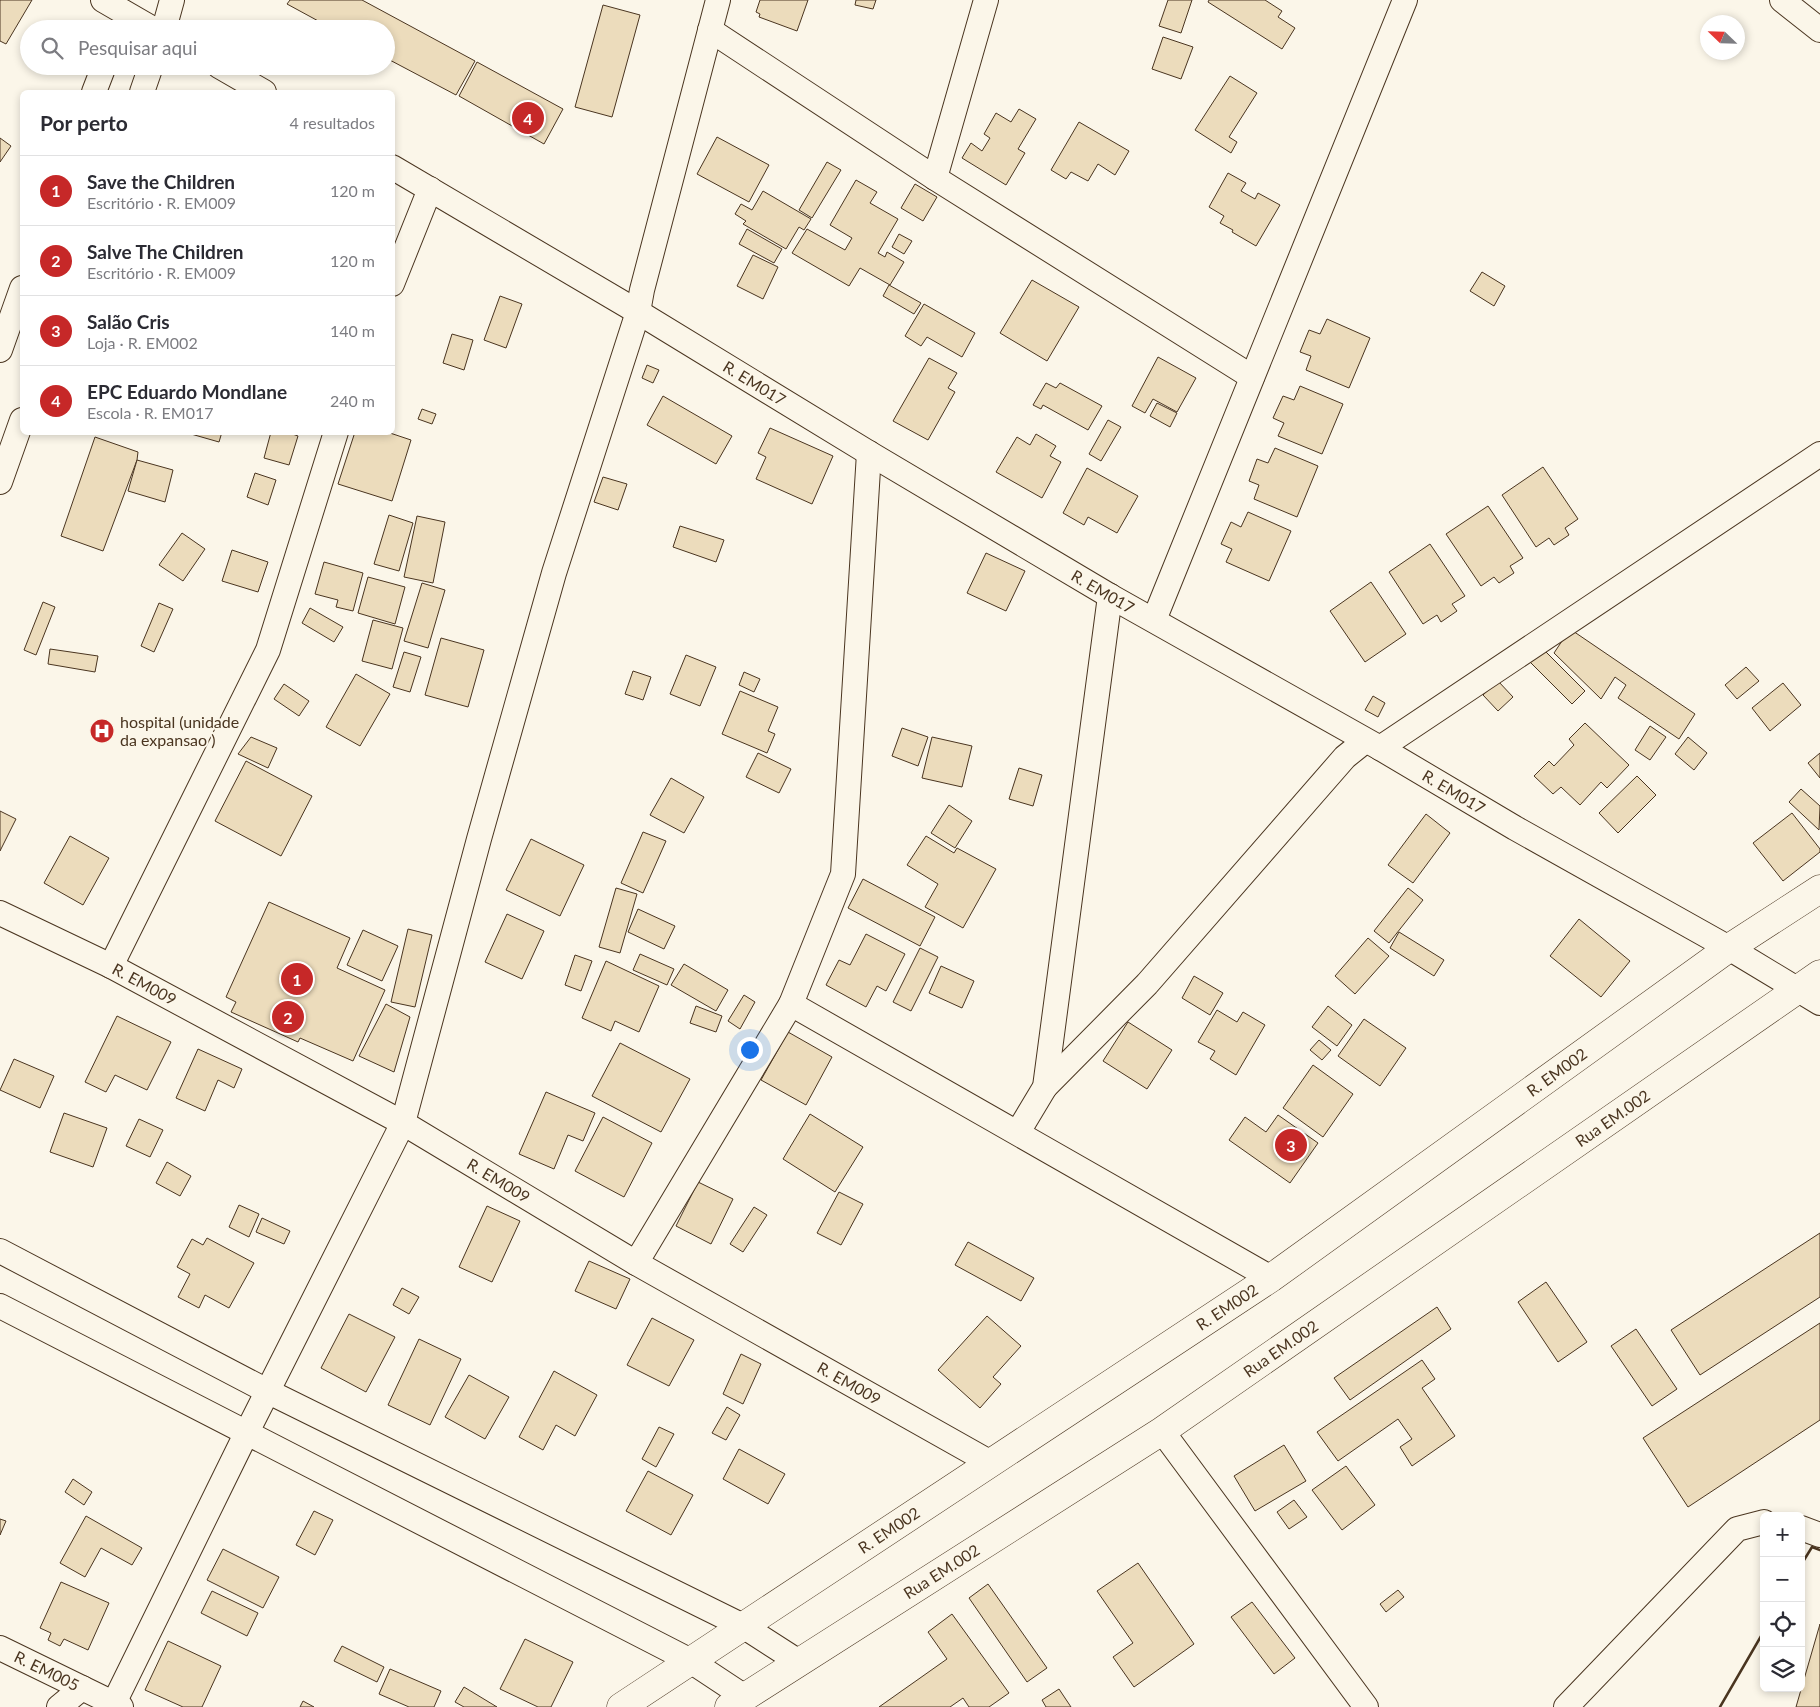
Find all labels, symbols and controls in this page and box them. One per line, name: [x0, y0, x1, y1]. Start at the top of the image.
north arrow: [1700, 15, 1745, 60]
search box: [20, 20, 395, 75]
icon: search: [38, 34, 66, 62]
text: Pesquisar aqui: [78, 36, 197, 59]
pin: 4: [512, 99, 544, 137]
text: Por perto: [40, 110, 128, 135]
text: 4 resultados: [289, 113, 375, 132]
text: Save the Children: [87, 170, 235, 193]
text: 1: [51, 181, 61, 200]
text: 120 m: [330, 181, 375, 200]
text: Escritório · R. EM009: [87, 193, 236, 212]
text: Salve The Children: [87, 240, 244, 263]
text: 2: [51, 251, 61, 270]
text: 120 m: [330, 251, 375, 270]
text: Escritório · R. EM009: [87, 263, 236, 282]
text: Salão Cris: [87, 310, 170, 333]
text: 3: [51, 321, 61, 340]
text: 140 m: [330, 321, 375, 340]
text: Loja · R. EM002: [87, 333, 198, 352]
street label: R. EM017: [720, 356, 789, 409]
text: EPC Eduardo Mondlane: [87, 380, 287, 403]
text: 4: [51, 391, 61, 410]
text: 240 m: [330, 391, 375, 410]
text: Escola · R. EM017: [87, 403, 214, 422]
street label: R. EM017: [1068, 565, 1138, 617]
place label: hospital (unidade da expansao ): [120, 712, 239, 749]
hospital icon: hospital (unidade da expansao ): [89, 718, 115, 744]
street label: R. EM017: [1419, 765, 1489, 817]
street label: R. EM009: [109, 959, 180, 1008]
pin: 1: [281, 960, 313, 998]
pin: 2: [272, 998, 304, 1036]
your location: [737, 1037, 763, 1063]
street label: R. EM002: [1523, 1044, 1590, 1100]
street label: Rua EM.002: [1571, 1085, 1653, 1150]
pin: 3: [1275, 1126, 1307, 1164]
street label: R. EM009: [464, 1154, 534, 1206]
street label: R. EM002: [1192, 1279, 1261, 1334]
street label: Rua EM.002: [1240, 1316, 1321, 1381]
street label: R. EM009: [814, 1357, 884, 1408]
street label: R. EM002: [854, 1503, 923, 1557]
map controls: [1760, 1512, 1805, 1692]
button: +: [1760, 1512, 1805, 1557]
street label: Rua EM.002: [900, 1540, 983, 1602]
button: −: [1760, 1557, 1805, 1602]
button: locate: [1760, 1602, 1805, 1647]
street label: R. EM005: [11, 1646, 83, 1694]
button: layers: [1760, 1647, 1805, 1692]

